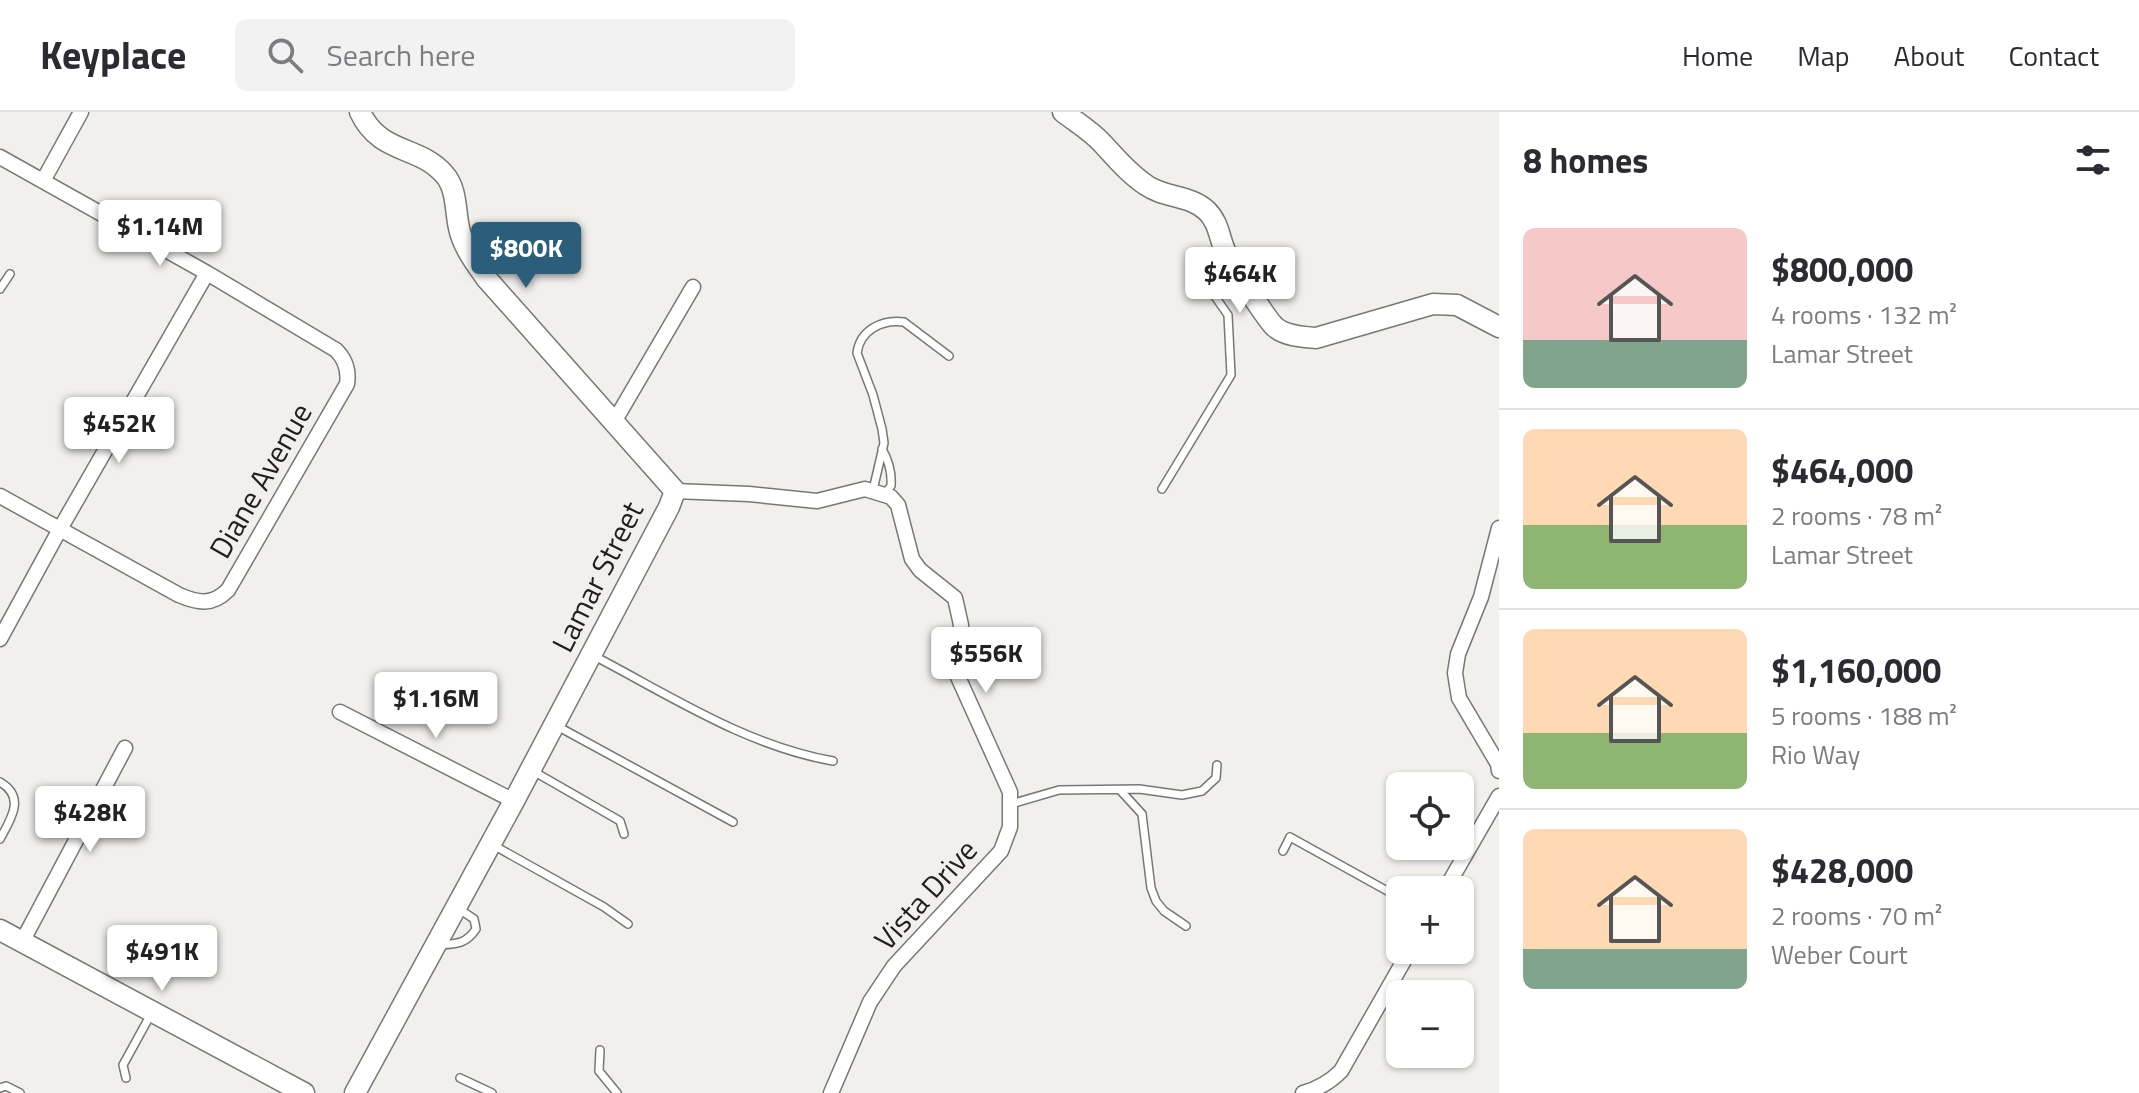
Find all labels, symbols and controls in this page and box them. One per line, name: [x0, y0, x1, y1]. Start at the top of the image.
search box: [235, 19, 795, 91]
text: Keyplace: [40, 26, 187, 84]
text: Search here: [327, 32, 475, 78]
icon: search: [263, 33, 307, 77]
text: Home: [1682, 34, 1753, 77]
text: Map: [1797, 34, 1850, 77]
text: About: [1894, 34, 1964, 77]
text: Contact: [2008, 34, 2099, 77]
text: 8 homes: [1523, 134, 1648, 186]
icon: filters: [2071, 138, 2115, 182]
pin: $1.14M: [95, 200, 225, 268]
text: $1.14M: [116, 206, 204, 245]
pin: $800K: [470, 222, 582, 290]
text: $800K: [489, 228, 563, 267]
text: $800,000: [1771, 243, 1913, 295]
pin: $464K: [1184, 247, 1296, 315]
text: $464K: [1203, 253, 1277, 292]
icon: home: [1587, 260, 1683, 356]
text: 4 rooms · 132 m²: [1771, 295, 1957, 334]
text: Lamar Street: [1771, 334, 1913, 373]
street label: Diane Avenue: [197, 394, 323, 567]
pin: $452K: [63, 397, 175, 465]
text: $452K: [82, 403, 156, 442]
text: $464,000: [1771, 444, 1913, 496]
icon: home: [1587, 461, 1683, 557]
street label: Lamar Street: [539, 493, 655, 660]
text: 2 rooms · 78 m²: [1771, 496, 1942, 535]
text: Lamar Street: [1771, 535, 1913, 574]
pin: $556K: [930, 627, 1042, 695]
text: $556K: [949, 633, 1023, 672]
text: $1,160,000: [1771, 644, 1941, 696]
icon: home: [1587, 661, 1683, 757]
pin: $1.16M: [371, 672, 501, 740]
text: $1.16M: [392, 678, 480, 717]
text: 5 rooms · 188 m²: [1771, 696, 1957, 735]
text: Rio Way: [1771, 735, 1860, 774]
map controls: [1386, 772, 1474, 1068]
button: locate: [1386, 772, 1474, 860]
pin: $428K: [34, 786, 146, 854]
text: $428K: [53, 792, 127, 831]
street label: Vista Drive: [863, 828, 988, 960]
text: $428,000: [1771, 844, 1913, 896]
icon: home: [1587, 861, 1683, 957]
button: +: [1386, 876, 1474, 964]
text: 2 rooms · 70 m²: [1771, 896, 1942, 935]
pin: $491K: [106, 925, 218, 993]
text: $491K: [125, 931, 199, 970]
text: Weber Court: [1771, 935, 1908, 974]
button: −: [1386, 980, 1474, 1068]

